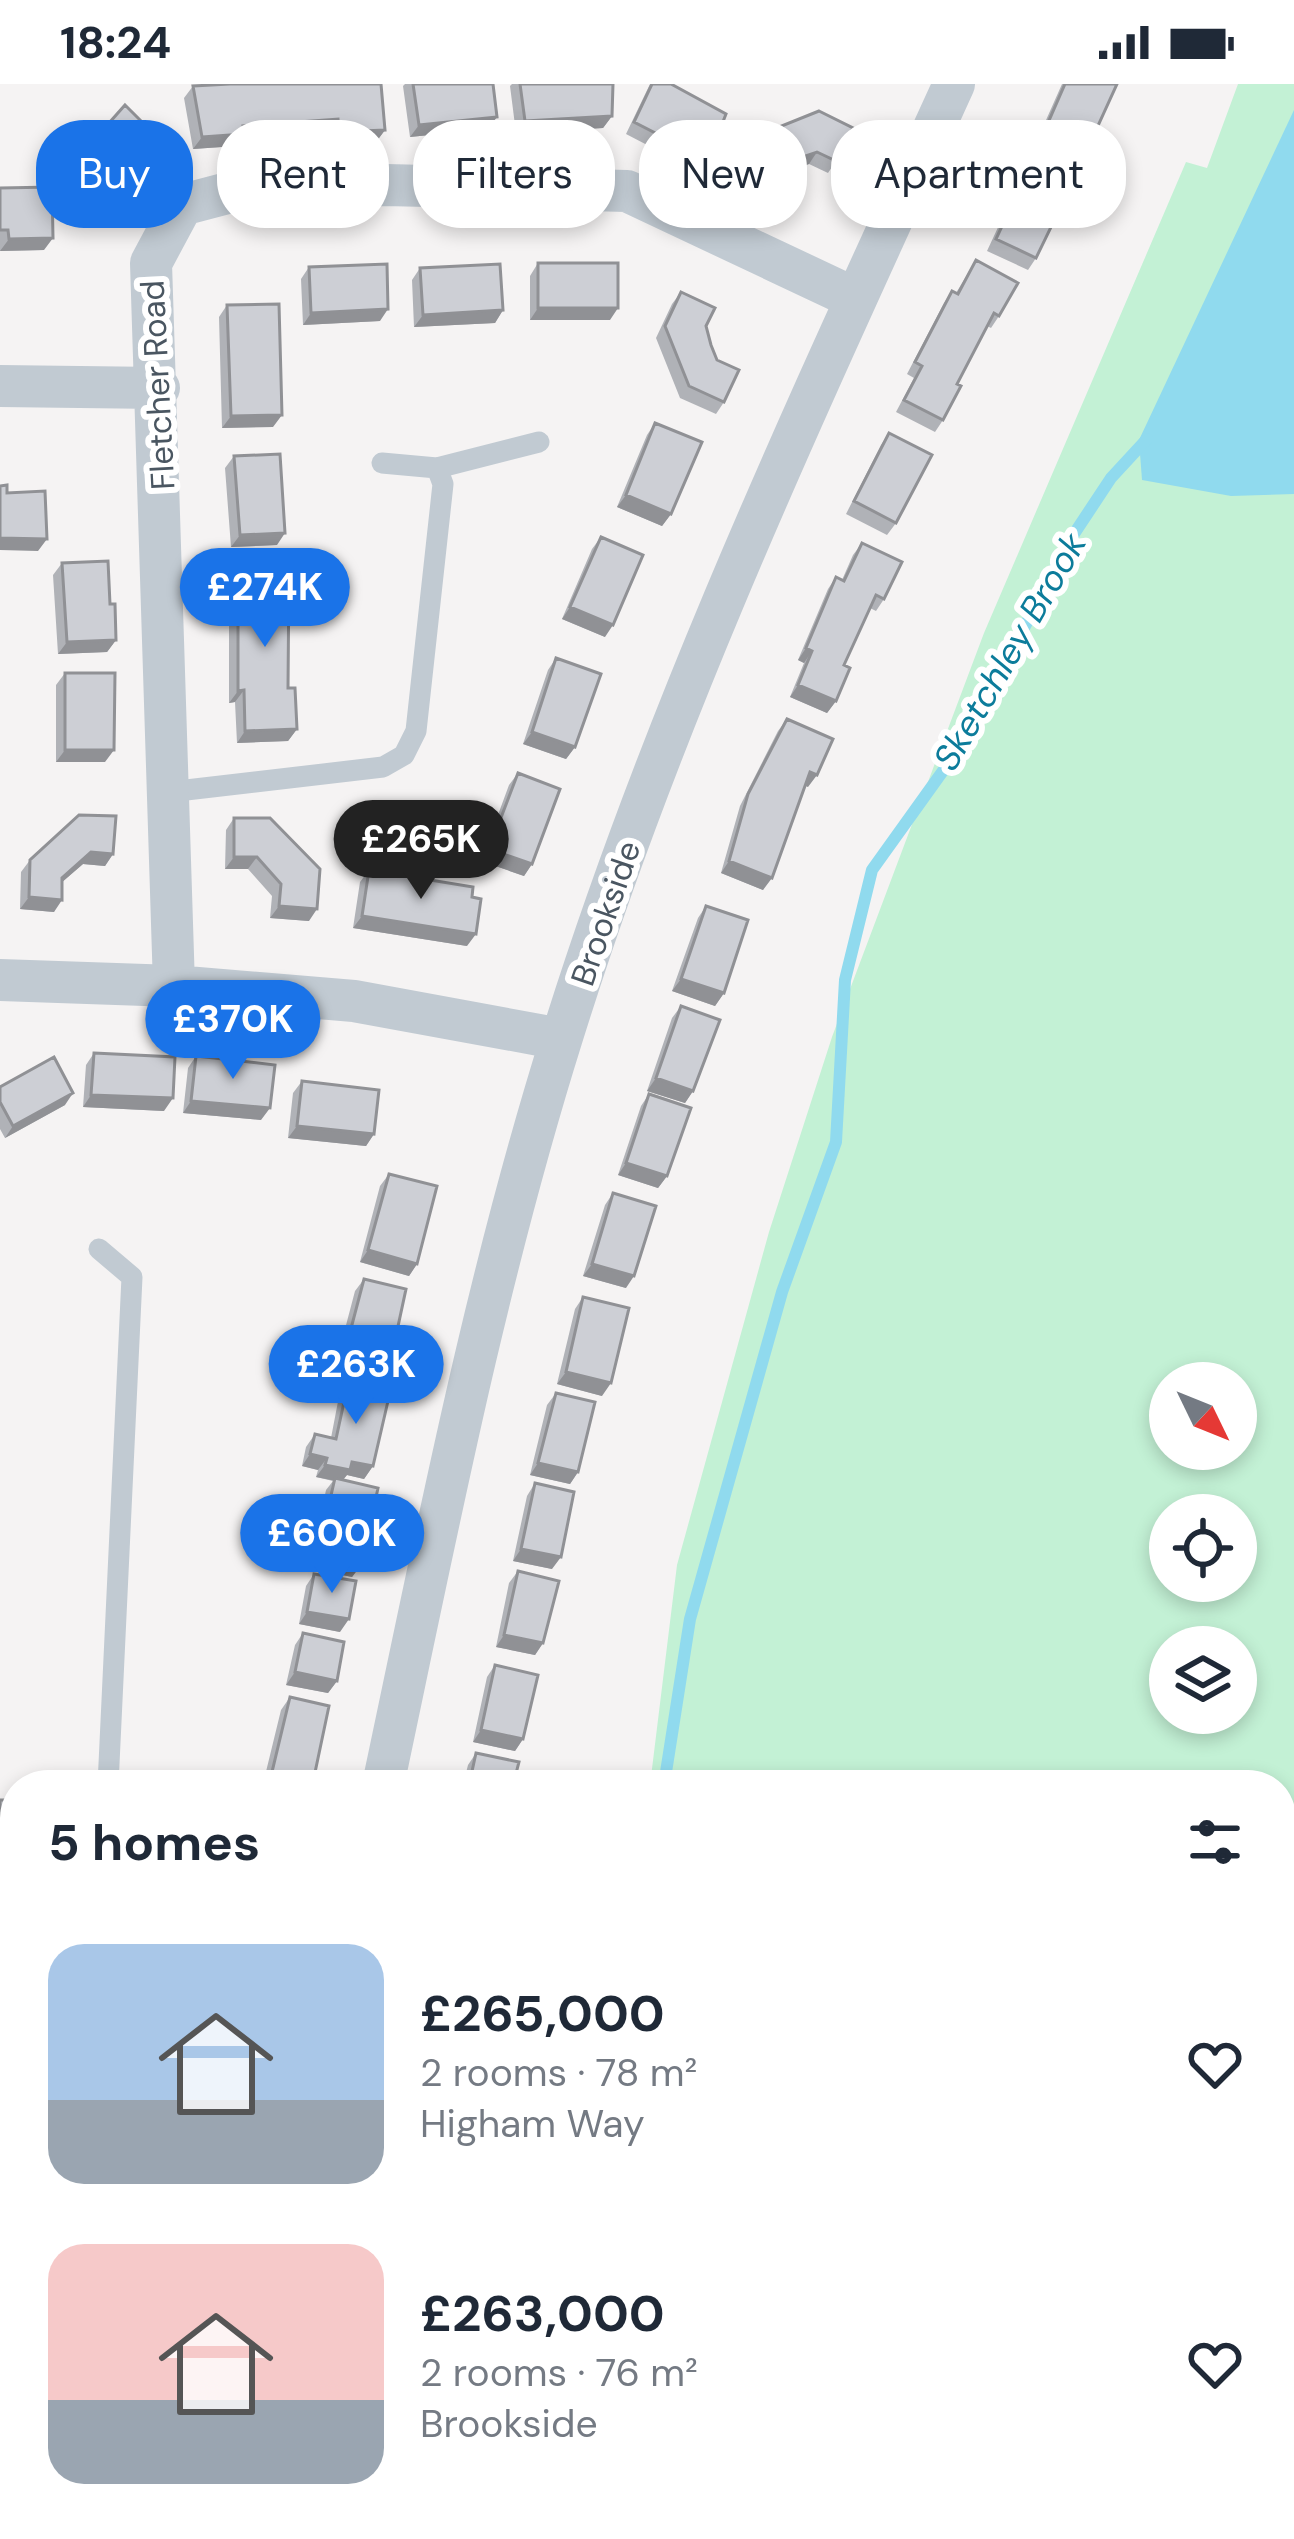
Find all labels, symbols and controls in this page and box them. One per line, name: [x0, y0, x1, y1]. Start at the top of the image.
text: 18:24: [60, 13, 171, 72]
chip: Buy: [36, 120, 193, 228]
chip: Rent: [217, 120, 389, 228]
chip: Filters: [413, 120, 615, 228]
chip: New: [639, 120, 807, 228]
chip: Apartment: [831, 120, 1126, 228]
street label: Fletcher Road: [131, 279, 184, 491]
water label: Sketchley Brook: [922, 523, 1097, 779]
pin: £274K: [181, 548, 349, 650]
text: £274K: [207, 561, 323, 612]
pin: £265K: [337, 800, 505, 902]
text: £265K: [361, 813, 481, 864]
street label: Brookside: [561, 835, 650, 991]
pin: £370K: [149, 980, 317, 1082]
text: £370K: [172, 993, 294, 1044]
pin: £263K: [272, 1325, 440, 1427]
text: £263K: [296, 1338, 416, 1389]
north arrow: [1149, 1362, 1257, 1470]
map controls: [1149, 1362, 1257, 1734]
pin: £600K: [248, 1494, 416, 1596]
button: locate: [1149, 1494, 1257, 1602]
text: £600K: [267, 1507, 397, 1558]
button: layers: [1149, 1626, 1257, 1734]
text: 5 homes: [48, 1809, 260, 1876]
icon: filters: [1182, 1809, 1248, 1875]
text: £265,000: [420, 1980, 665, 2047]
icon: home: [144, 1992, 288, 2136]
icon: heart: [1182, 2031, 1248, 2097]
text: 2 rooms · 78 m²: [420, 2047, 697, 2098]
text: Higham Way: [420, 2098, 645, 2149]
text: £263,000: [420, 2280, 665, 2347]
icon: home: [144, 2292, 288, 2436]
icon: heart: [1182, 2331, 1248, 2397]
text: 2 rooms · 76 m²: [420, 2347, 698, 2398]
text: Brookside: [420, 2398, 598, 2449]

